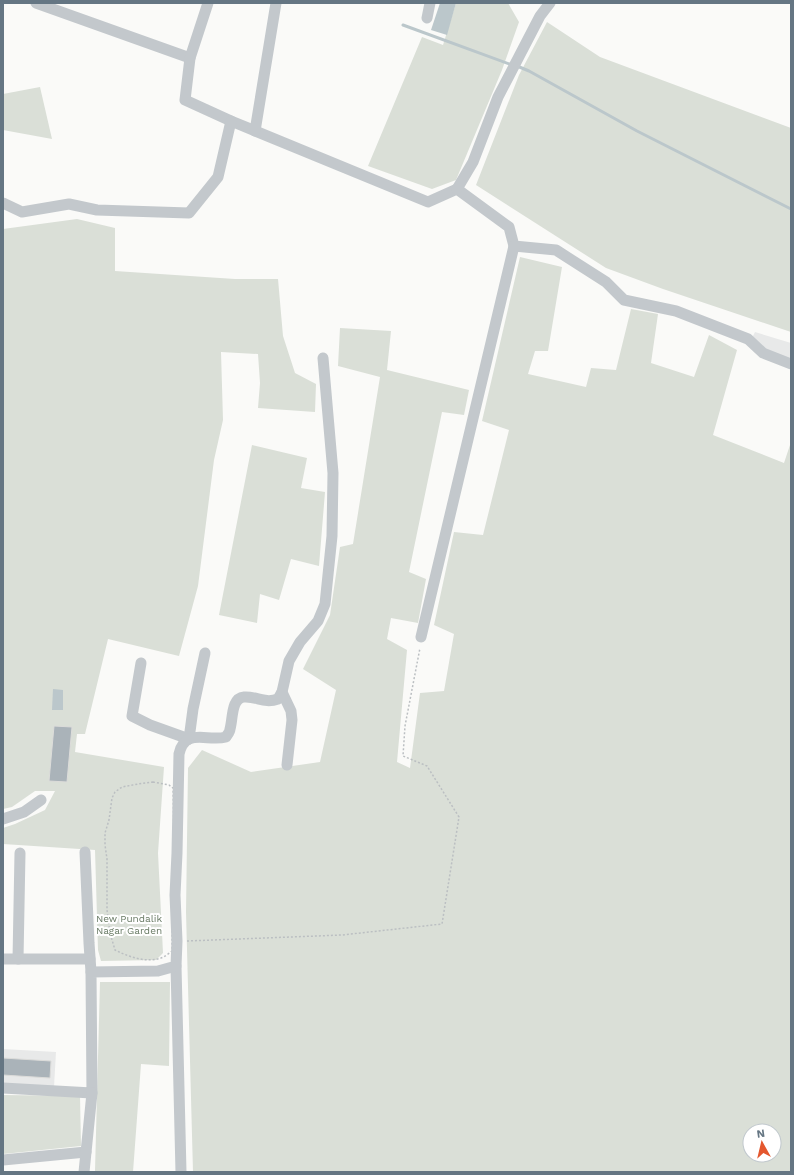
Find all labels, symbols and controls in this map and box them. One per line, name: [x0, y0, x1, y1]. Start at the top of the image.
park label: New Pundalik Nagar Garden: [96, 913, 162, 936]
north arrow: [742, 1123, 782, 1163]
text: N: [756, 1127, 766, 1141]

